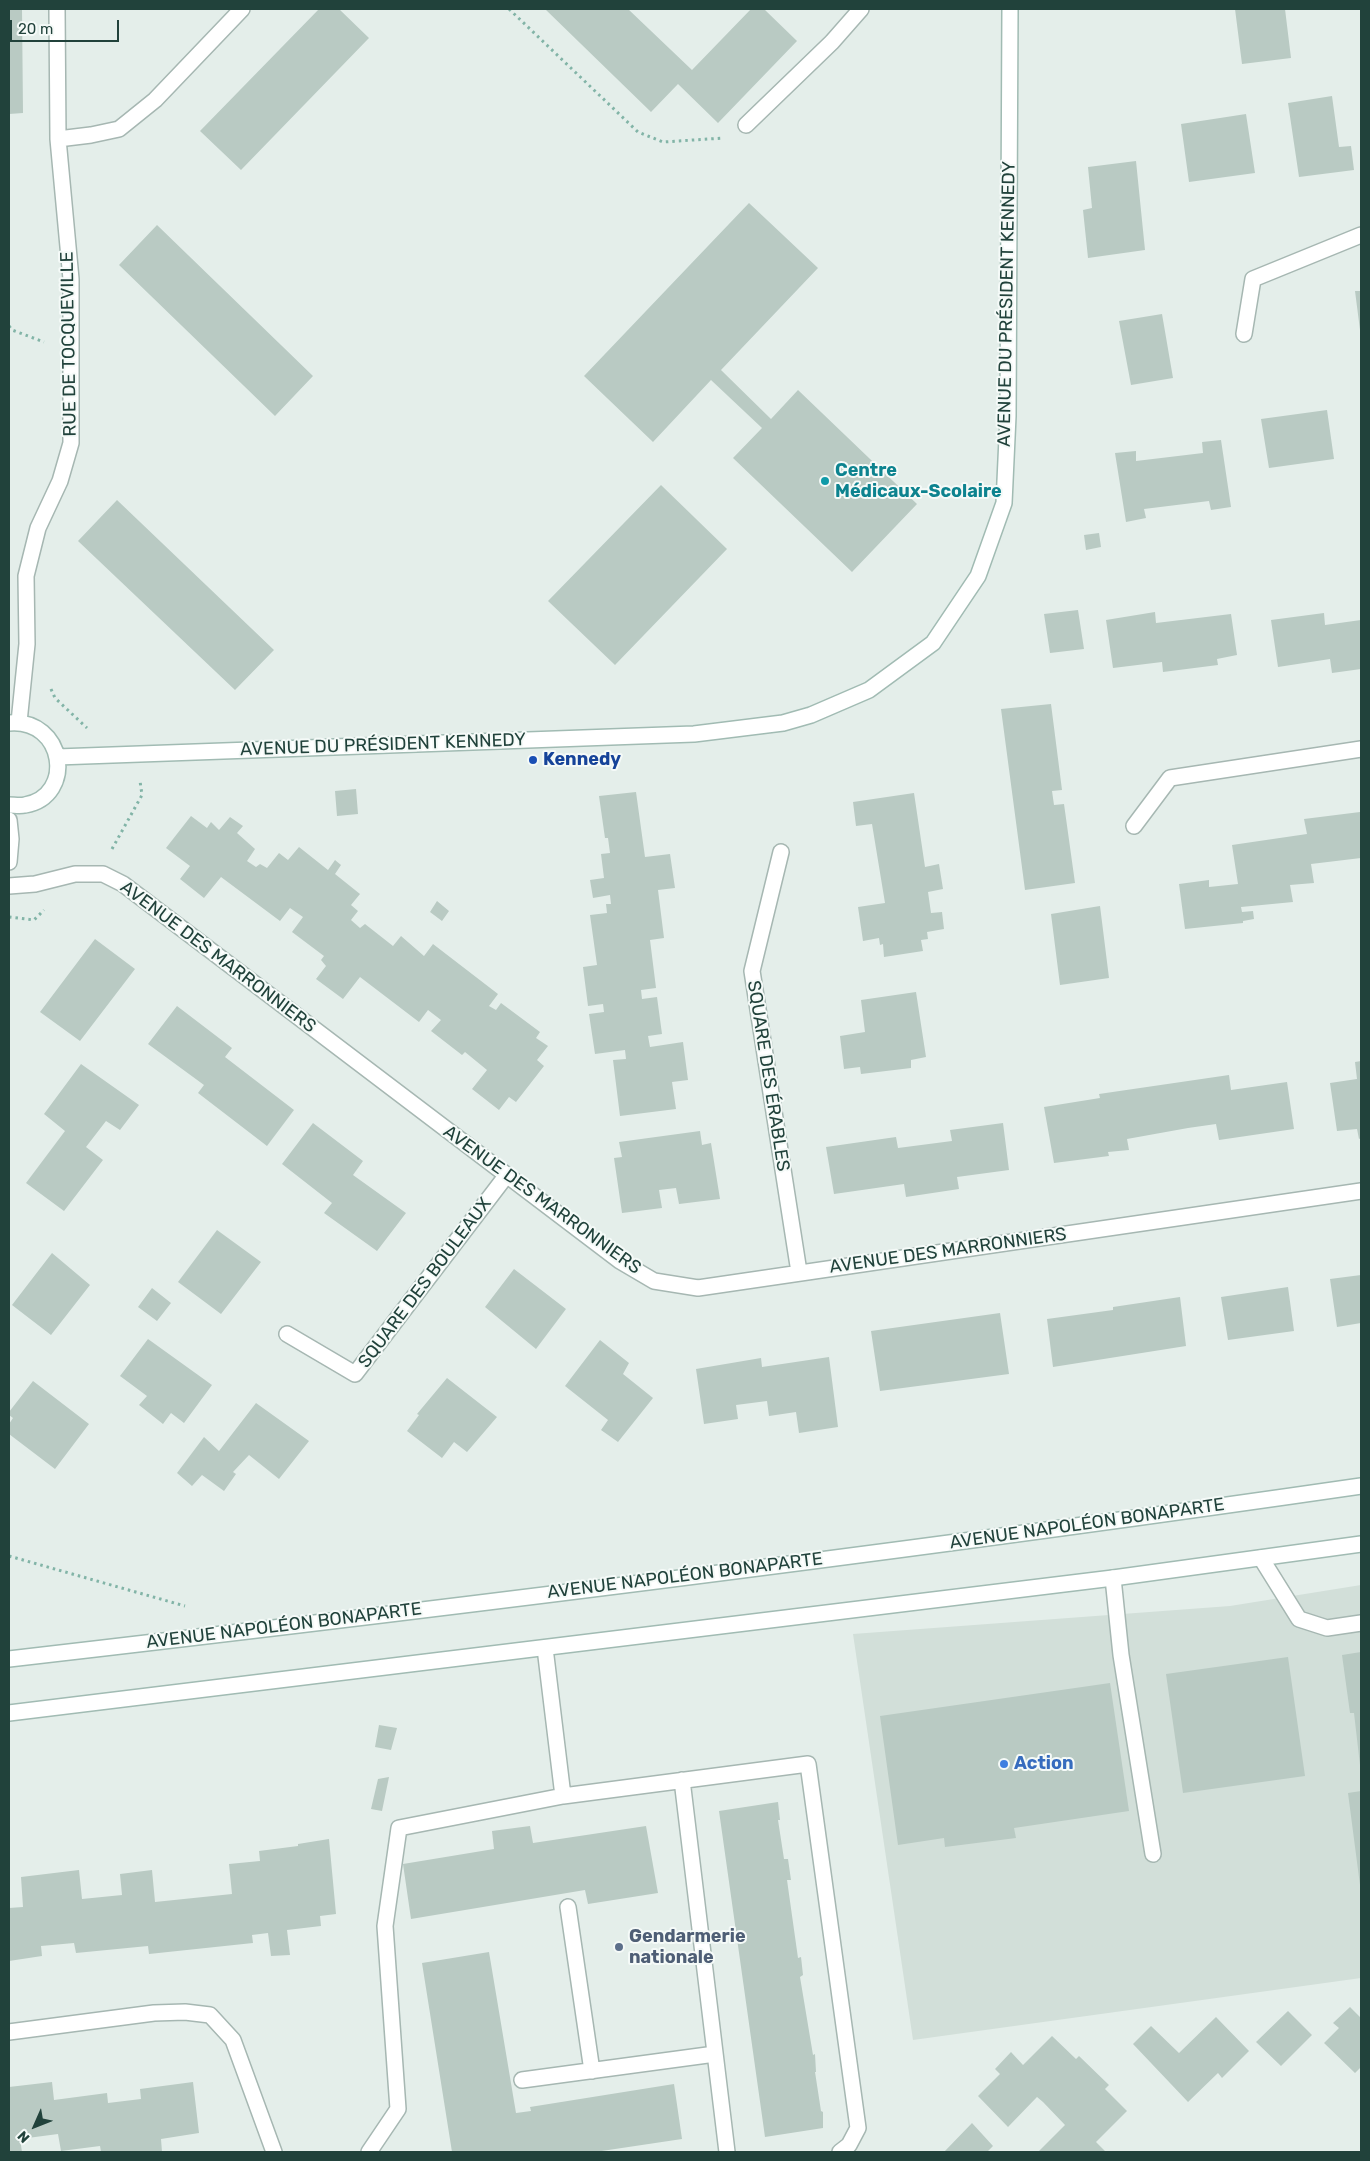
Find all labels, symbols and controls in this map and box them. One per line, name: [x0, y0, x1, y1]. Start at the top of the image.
scale bar: [12, 10, 121, 42]
text: 20 m: [18, 20, 53, 38]
street label: AVENUE DU PRÉSIDENT KENNEDY: [994, 161, 1020, 447]
street label: RUE DE TOCQUEVILLE: [57, 251, 81, 437]
place label: Centre Médicaux-Scolaire: [835, 460, 1002, 502]
marker: Centre Médicaux-Scolaire: [819, 475, 831, 487]
street label: AVENUE DU PRÉSIDENT KENNEDY: [240, 729, 526, 761]
place label: Kennedy: [543, 749, 621, 771]
marker: Kennedy: [527, 754, 539, 766]
street label: AVENUE DES MARRONNIERS: [116, 876, 320, 1038]
street label: SQUARE DES ÉRABLES: [742, 979, 794, 1173]
street label: AVENUE DES MARRONNIERS: [439, 1121, 645, 1279]
street label: SQUARE DES BOULEAUX: [354, 1194, 496, 1372]
street label: AVENUE DES MARRONNIERS: [828, 1224, 1068, 1278]
street label: AVENUE NAPOLÉON BONAPARTE: [948, 1494, 1226, 1554]
street label: AVENUE NAPOLÉON BONAPARTE: [546, 1548, 824, 1604]
street label: AVENUE NAPOLÉON BONAPARTE: [145, 1598, 423, 1654]
place label: Action: [1014, 1753, 1074, 1775]
marker: Action: [998, 1758, 1010, 1770]
place label: Gendarmerie nationale: [629, 1926, 746, 1968]
marker: Gendarmerie nationale: [613, 1941, 625, 1953]
north arrow: [10, 2101, 60, 2151]
text: N: [14, 2127, 33, 2146]

